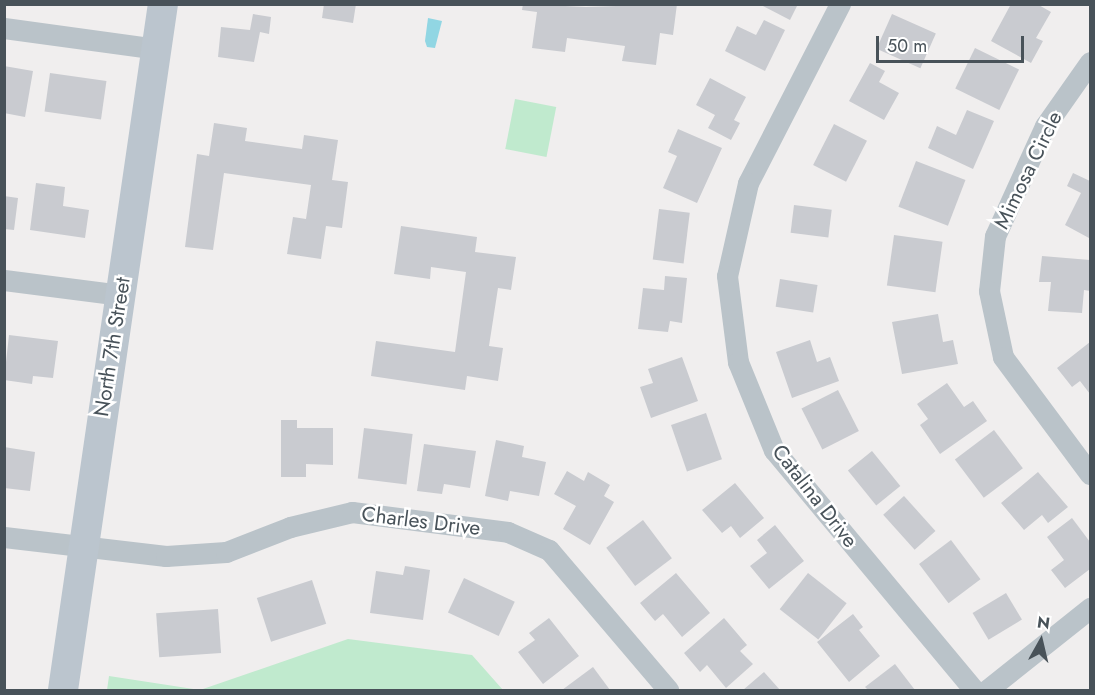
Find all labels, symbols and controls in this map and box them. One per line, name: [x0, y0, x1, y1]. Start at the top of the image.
scale bar: [879, 24, 1028, 62]
text: 50 m: [887, 33, 927, 59]
street label: Mimosa Circle: [989, 107, 1067, 233]
street label: North 7th Street: [89, 275, 135, 419]
street label: Catalina Drive: [767, 439, 863, 553]
street label: Charles Drive: [360, 501, 482, 541]
text: N: [1036, 610, 1051, 635]
north arrow: [1011, 611, 1071, 671]

